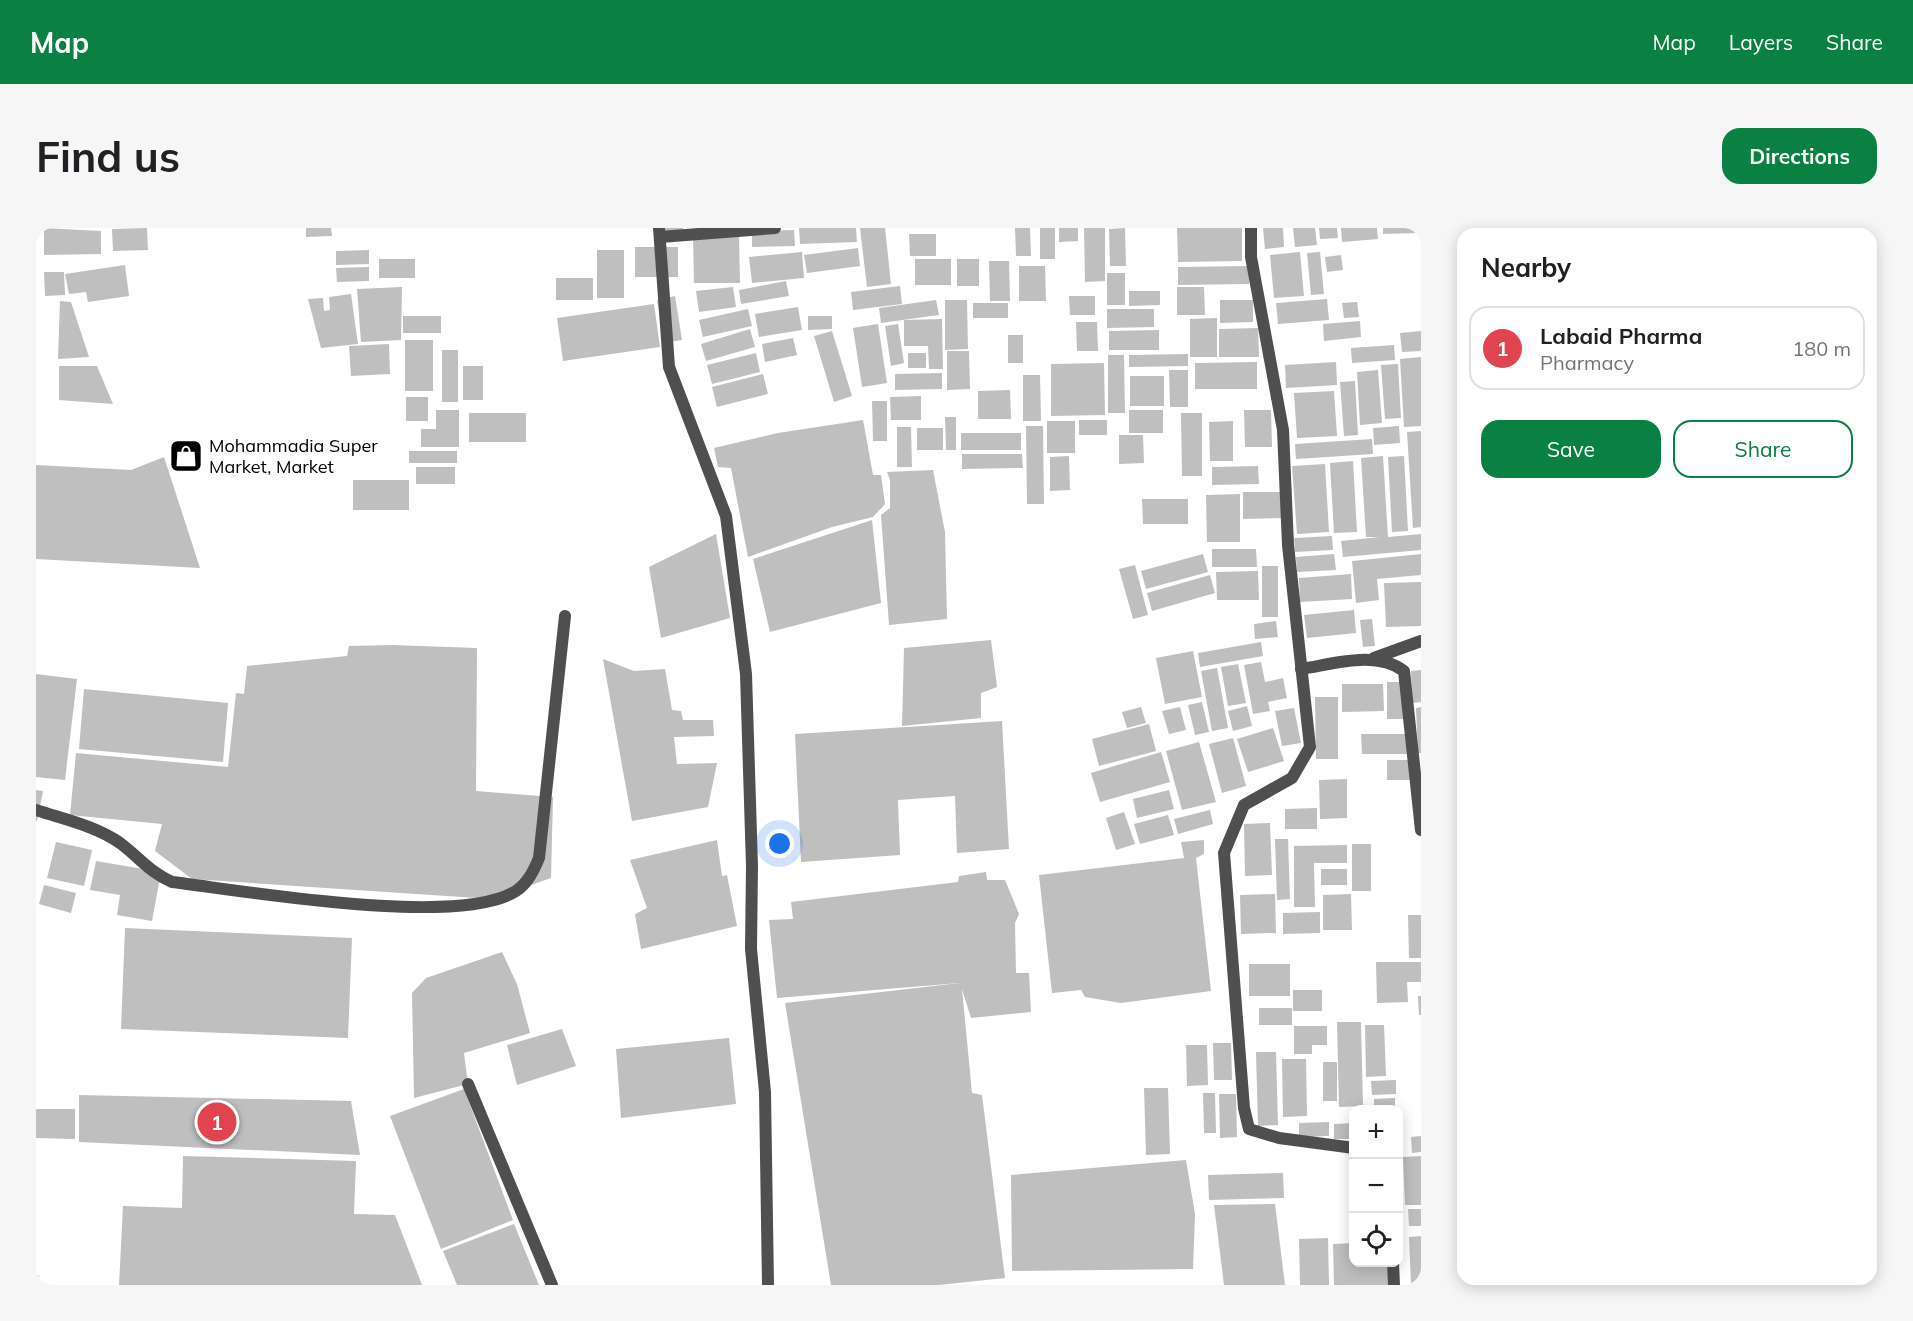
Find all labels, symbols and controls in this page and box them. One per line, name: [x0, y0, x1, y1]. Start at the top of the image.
text: Map: [30, 25, 89, 60]
text: Map: [1653, 29, 1696, 55]
text: Layers: [1729, 29, 1793, 55]
text: Share: [1826, 29, 1883, 55]
button: Directions: [1722, 128, 1877, 184]
text: Find us: [36, 130, 180, 183]
text: Nearby: [1481, 251, 1571, 284]
text: Labaid Pharma: [1540, 322, 1702, 350]
text: 1: [1497, 336, 1509, 361]
text: 180 m: [1792, 336, 1851, 361]
text: Pharmacy: [1540, 350, 1634, 375]
button: Save: [1481, 420, 1661, 478]
button: Share: [1673, 420, 1853, 478]
place label: Mohammadia Super Market, Market: [209, 434, 378, 478]
shop icon: Mohammadia Super Market, Market: [168, 438, 204, 474]
your location: [765, 829, 794, 858]
pin: 1: [198, 1100, 237, 1144]
map controls: [1349, 1105, 1403, 1267]
button: +: [1349, 1105, 1403, 1159]
button: −: [1349, 1159, 1403, 1213]
button: locate: [1349, 1213, 1403, 1267]

